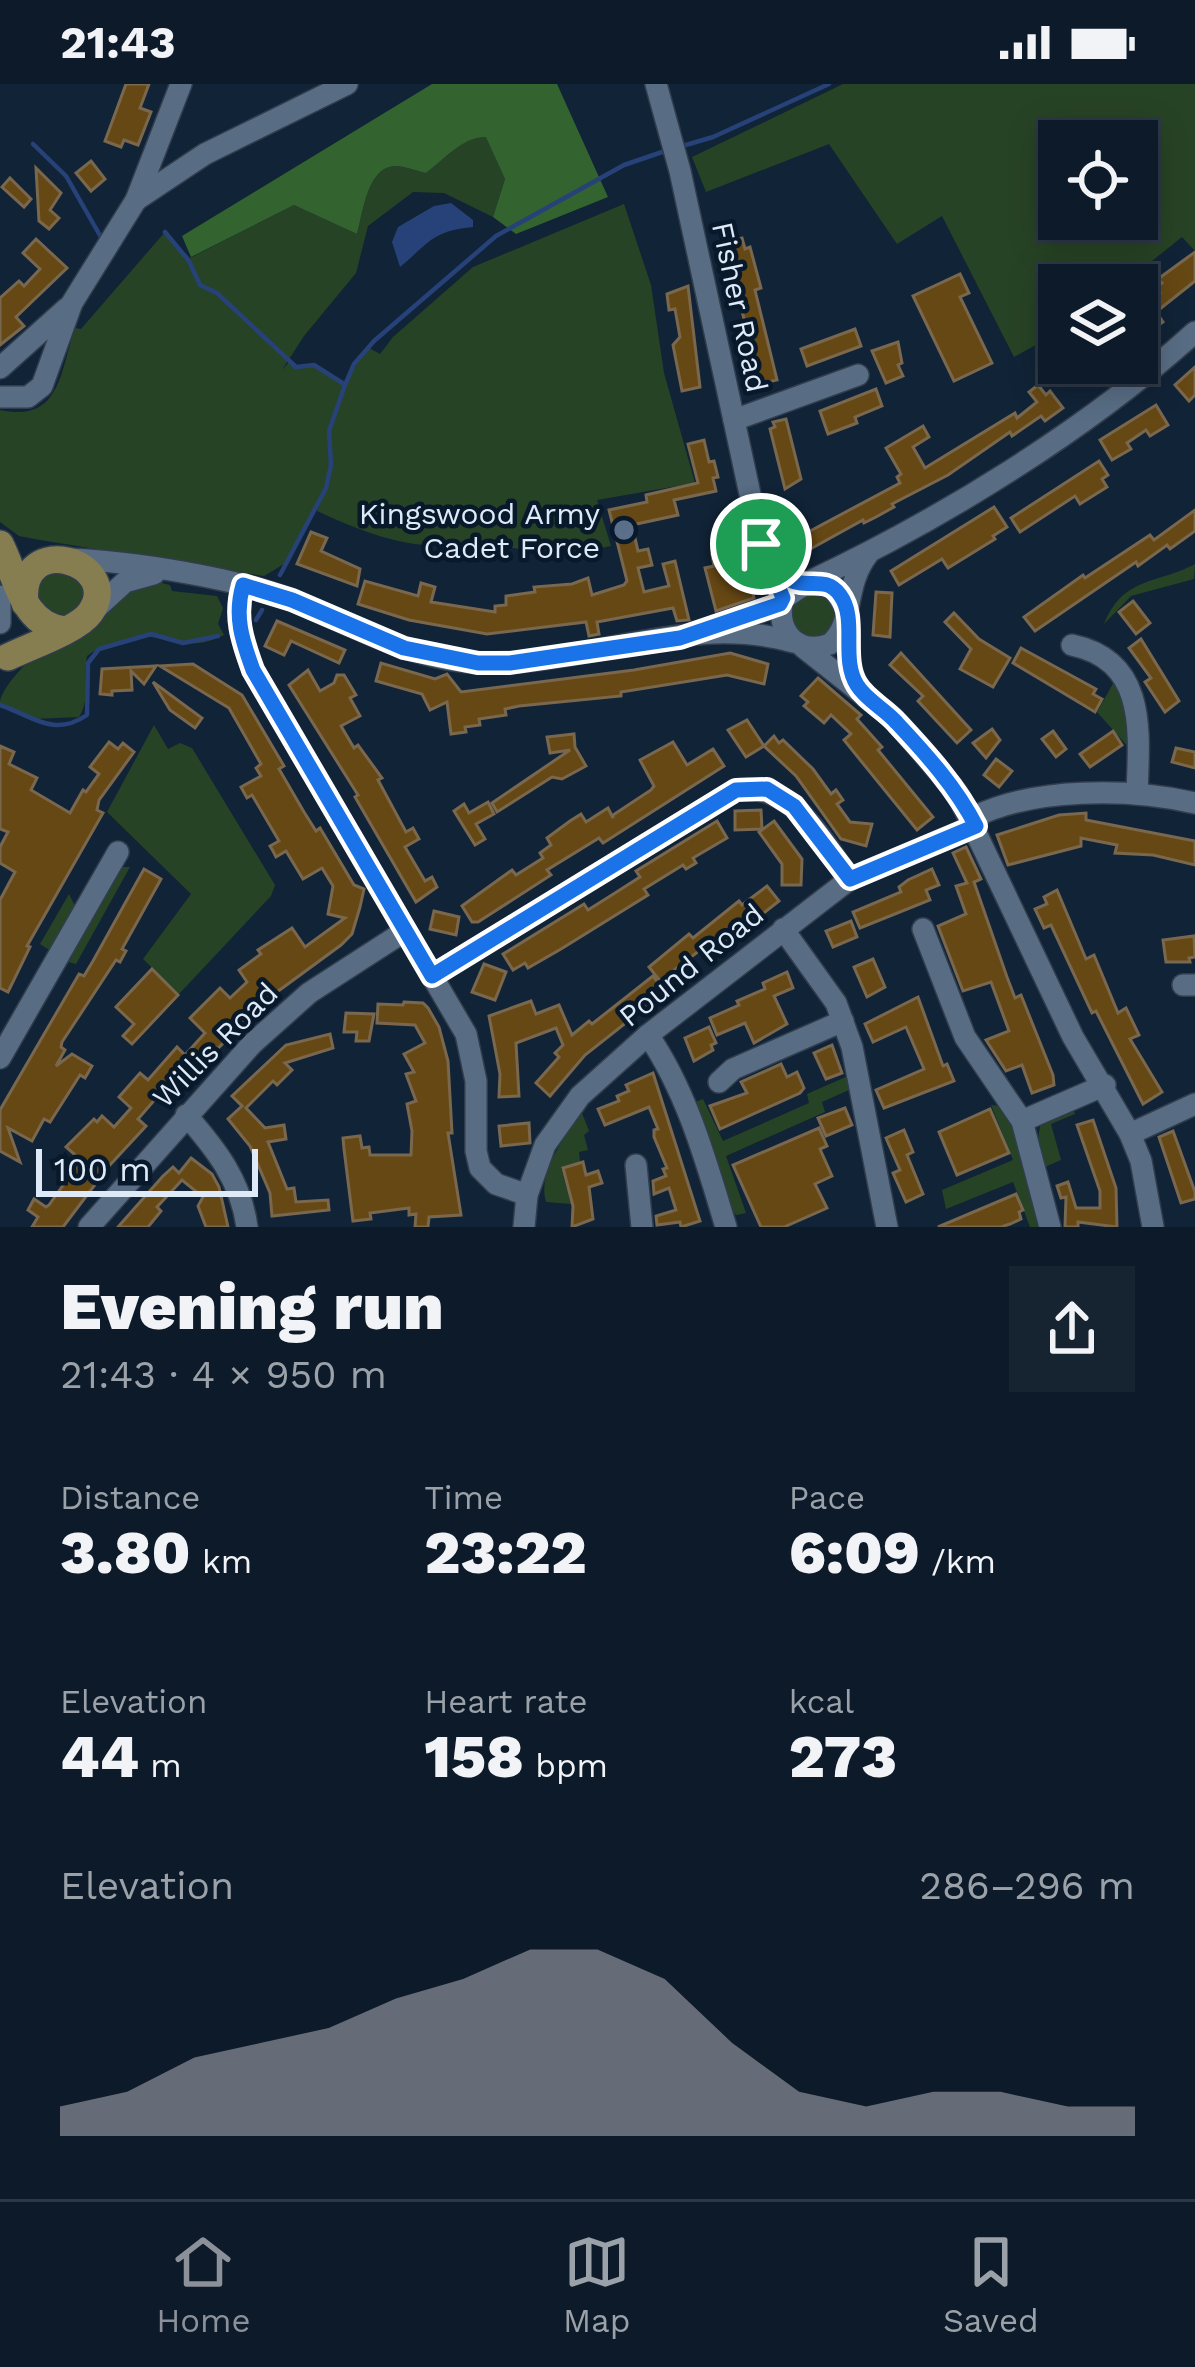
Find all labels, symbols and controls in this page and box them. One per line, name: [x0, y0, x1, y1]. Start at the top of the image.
text: 21:43: [60, 16, 176, 69]
map controls: [1038, 120, 1158, 384]
button: locate: [1038, 120, 1158, 240]
street label: Fisher Road: [705, 219, 775, 395]
button: layers: [1038, 264, 1158, 384]
pin: [710, 493, 812, 595]
place label: Kingswood Army Cadet Force: [359, 496, 601, 565]
icon: arrive: [728, 511, 794, 577]
marker: Kingswood Army Cadet Force: [611, 517, 637, 543]
street label: Pound Road: [612, 896, 770, 1034]
street label: Willis Road: [145, 975, 285, 1115]
scale bar: [36, 1143, 258, 1196]
text: 100 m: [54, 1150, 151, 1189]
button: share: [1009, 1266, 1135, 1392]
text: Evening run: [60, 1268, 444, 1345]
text: 21:43 · 4 × 950 m: [60, 1352, 387, 1397]
text: Distance: [60, 1478, 200, 1517]
text: Time: [424, 1478, 503, 1517]
text: Pace: [789, 1478, 865, 1517]
text: 3.80: [60, 1517, 191, 1588]
text: 23:22: [424, 1517, 587, 1588]
text: 6:09: [789, 1517, 920, 1588]
text: km: [191, 1542, 252, 1581]
text: /km: [920, 1542, 996, 1581]
text: Elevation: [60, 1682, 207, 1721]
text: Heart rate: [424, 1682, 587, 1721]
text: kcal: [789, 1682, 854, 1721]
text: 44: [60, 1721, 139, 1792]
text: 158: [424, 1721, 524, 1792]
text: 273: [789, 1721, 897, 1792]
text: m: [139, 1746, 182, 1785]
text: bpm: [524, 1746, 608, 1785]
text: Elevation: [60, 1863, 234, 1908]
text: 286–296 m: [919, 1863, 1135, 1908]
tab: Home: [156, 2229, 251, 2340]
tab: Map: [563, 2229, 630, 2340]
tab: Saved: [943, 2229, 1039, 2340]

